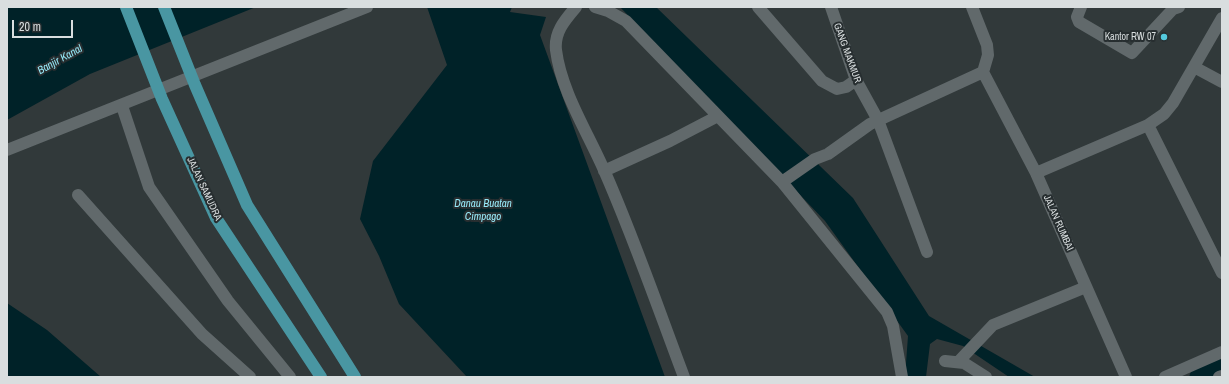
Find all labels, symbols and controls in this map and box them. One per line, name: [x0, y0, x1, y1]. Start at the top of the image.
scale bar: [14, 12, 75, 38]
text: 20 m: [19, 19, 41, 35]
street label: GANG MAKMUR: [831, 21, 863, 85]
place label: Kantor RW 07: [1105, 31, 1156, 43]
marker: Kantor RW 07: [1159, 32, 1169, 42]
water label: Banjir Kanal: [35, 42, 85, 78]
street label: JALAN SAMUDRA: [184, 155, 224, 223]
street label: JALAN RUMBAI: [1040, 193, 1076, 253]
water label: Danau Buatan Cimpago: [454, 197, 512, 223]

